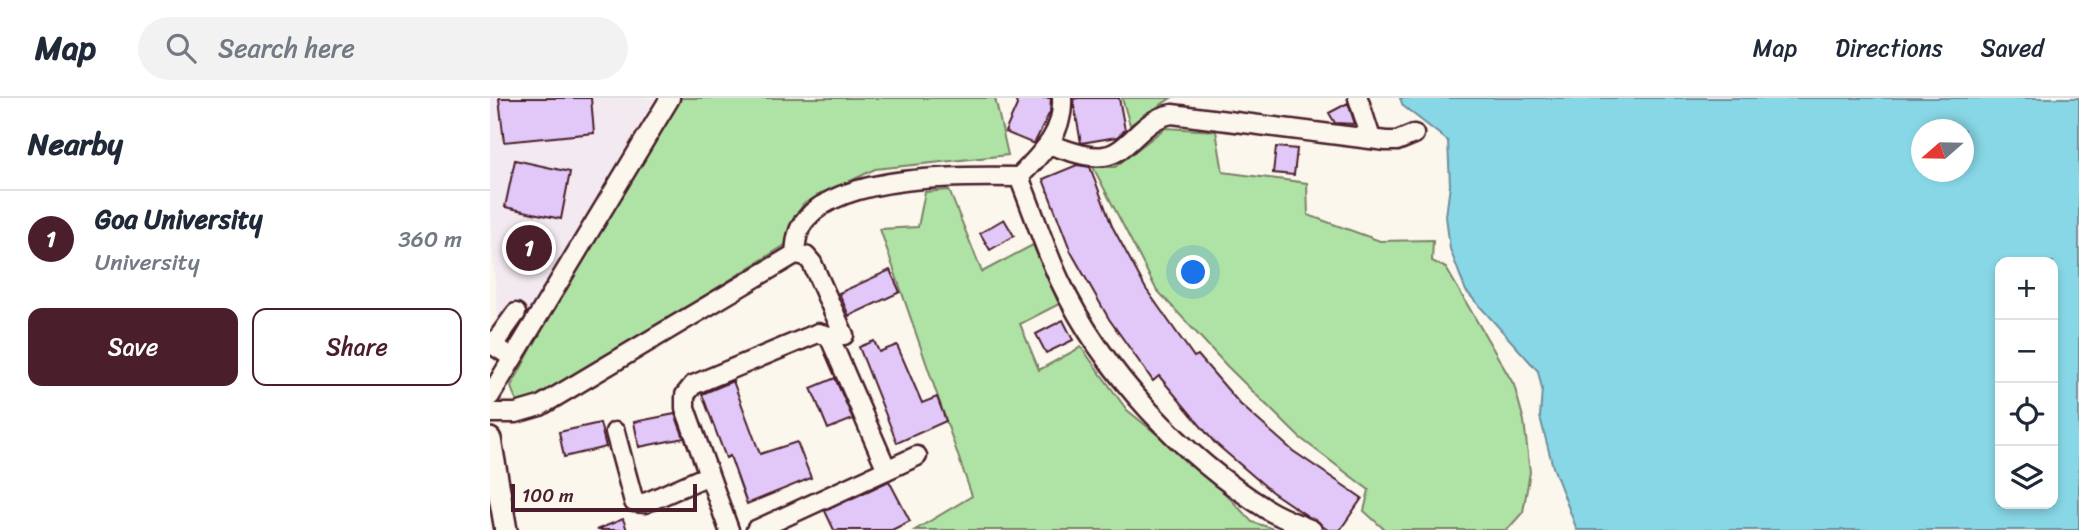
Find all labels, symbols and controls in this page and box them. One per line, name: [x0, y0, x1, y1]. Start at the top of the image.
search box: [138, 17, 628, 80]
text: Map: [35, 19, 96, 77]
text: Search here: [218, 25, 355, 71]
text: Map: [1753, 27, 1797, 69]
text: Directions: [1835, 27, 1943, 69]
text: Saved: [1981, 27, 2044, 69]
icon: search: [162, 29, 200, 67]
text: Nearby: [28, 117, 123, 171]
north arrow: [1911, 119, 1974, 182]
text: Goa University: [95, 196, 263, 242]
text: 1: [46, 219, 56, 260]
text: 360 m: [398, 219, 462, 260]
pin: 1: [506, 222, 552, 274]
text: University: [95, 242, 200, 283]
your location: [1176, 255, 1210, 289]
map controls: [1995, 257, 2058, 509]
button: +: [1995, 257, 2058, 320]
button: Save: [28, 308, 238, 386]
button: Share: [252, 308, 462, 386]
button: −: [1995, 320, 2058, 383]
button: locate: [1995, 383, 2058, 446]
button: layers: [1995, 446, 2058, 509]
text: 100 m: [522, 479, 574, 512]
scale bar: [511, 481, 696, 513]

